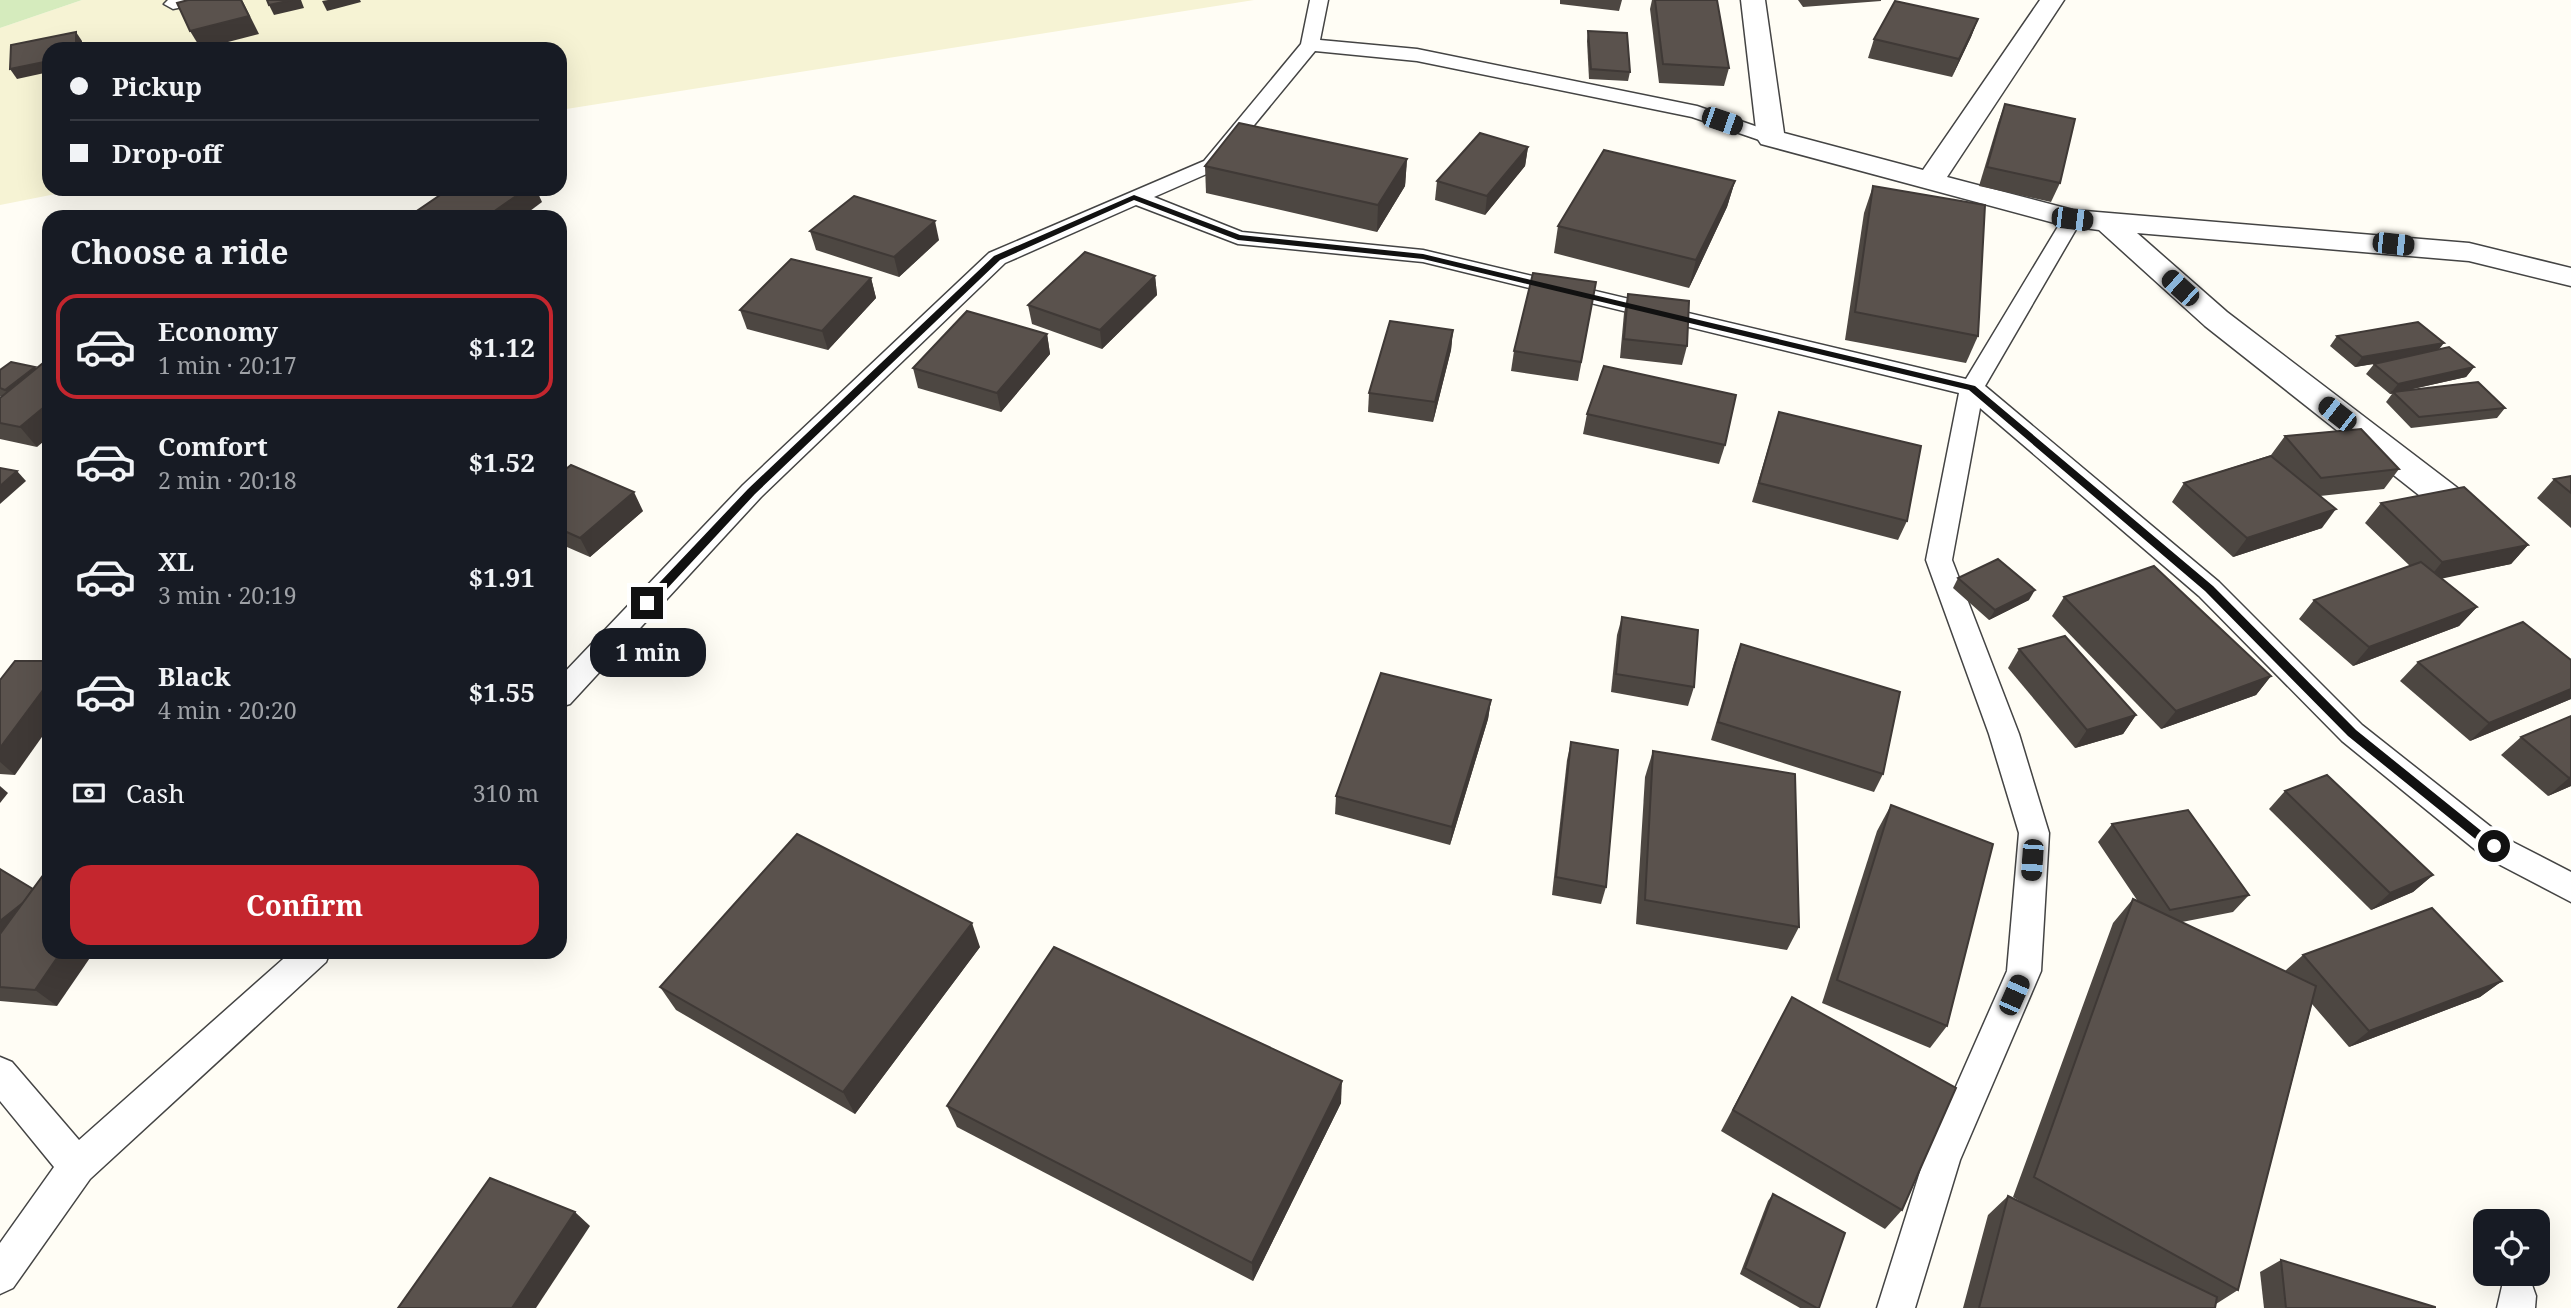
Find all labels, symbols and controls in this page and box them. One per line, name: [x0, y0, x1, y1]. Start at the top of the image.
text: Pickup: [112, 68, 202, 104]
car: [1699, 104, 1746, 138]
text: Drop-off: [112, 135, 222, 171]
car: [2050, 206, 2095, 232]
text: Choose a ride: [70, 230, 289, 273]
car: [2372, 231, 2415, 257]
car: [2158, 266, 2203, 310]
text: Economy: [158, 313, 278, 349]
icon: car: [74, 315, 137, 378]
text: $1.12: [469, 329, 535, 365]
text: 1 min · 20:17: [158, 349, 296, 381]
car: [2314, 393, 2361, 435]
text: Comfort: [158, 428, 268, 464]
icon: car: [74, 430, 137, 493]
text: $1.52: [469, 444, 535, 480]
text: 2 min · 20:18: [158, 464, 296, 496]
text: XL: [158, 543, 194, 579]
icon: car: [74, 545, 137, 608]
text: $1.91: [469, 559, 535, 595]
text: 3 min · 20:19: [158, 579, 296, 611]
route end: [631, 587, 663, 619]
callout: 1 min: [589, 628, 705, 676]
text: 1 min: [615, 636, 681, 668]
text: Black: [158, 658, 231, 694]
icon: car: [74, 660, 137, 723]
text: $1.55: [469, 674, 535, 710]
text: 4 min · 20:20: [158, 694, 296, 726]
icon: cash: [70, 774, 108, 812]
text: Cash: [126, 775, 185, 811]
text: 310 m: [473, 777, 539, 809]
route start: [2478, 830, 2510, 862]
car: [2021, 838, 2044, 882]
button: Confirm: [70, 865, 539, 945]
car: [1996, 972, 2033, 1018]
map controls: [2473, 1209, 2550, 1286]
button: locate: [2473, 1209, 2550, 1286]

